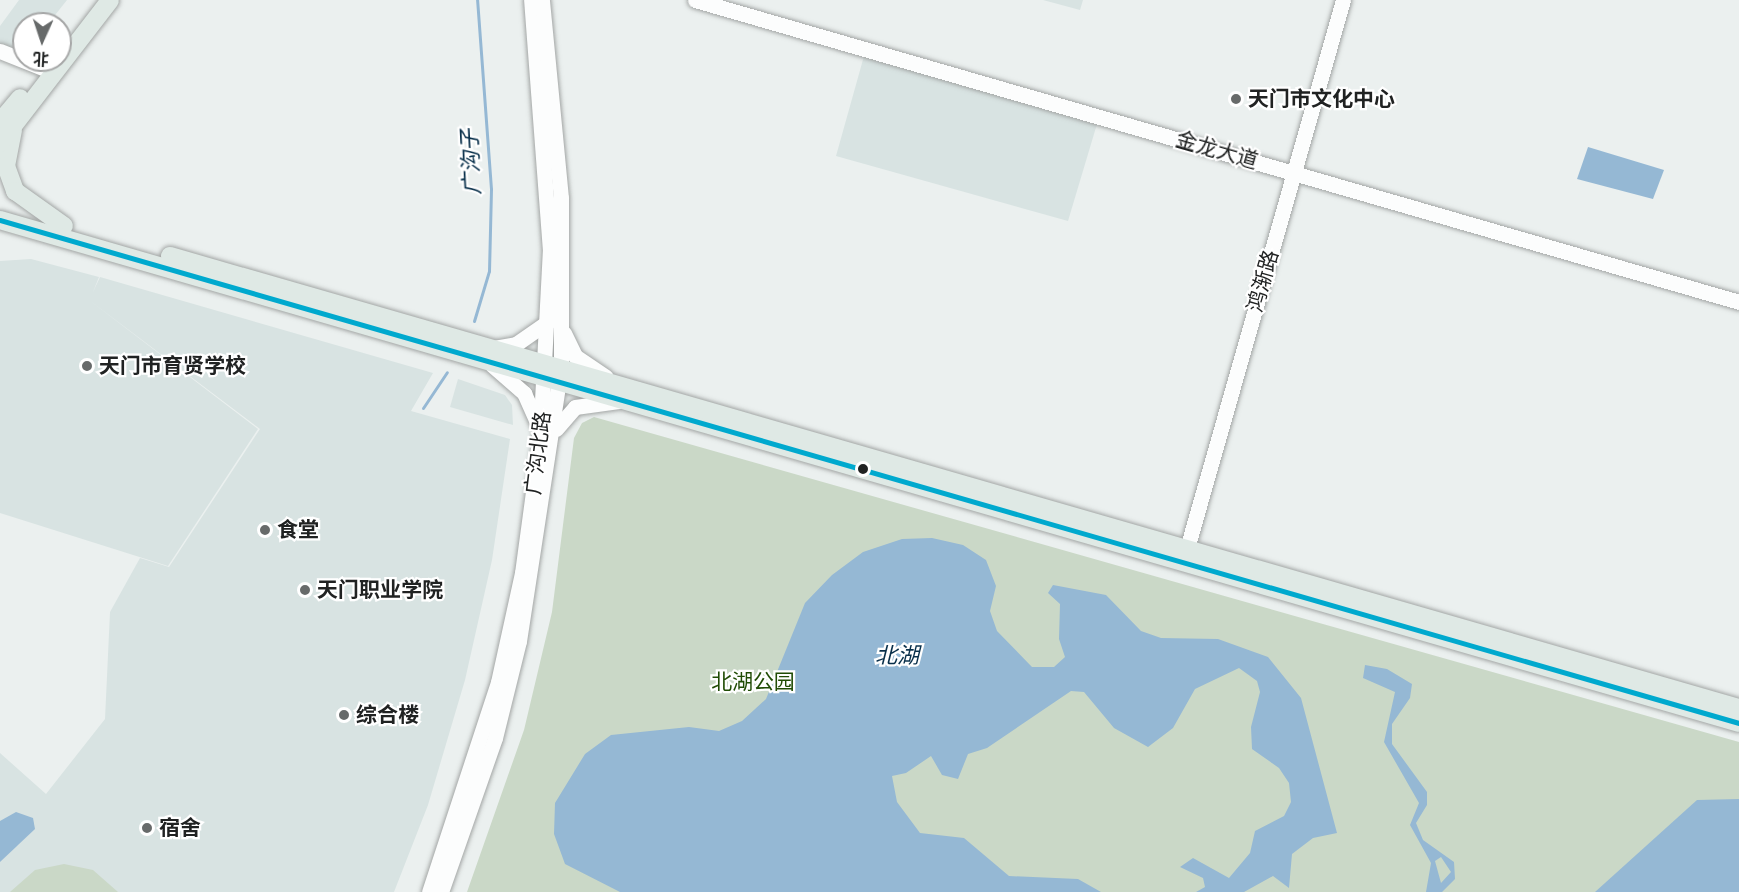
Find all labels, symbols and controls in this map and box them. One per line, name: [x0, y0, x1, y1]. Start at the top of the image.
north arrow: [12, 12, 72, 72]
text: 北: [33, 48, 50, 69]
place label: 天门市文化中心: [1248, 86, 1395, 112]
marker: 天门市文化中心: [1229, 92, 1243, 106]
street label: 金龙大道: [1173, 126, 1261, 174]
water label: 广沟子: [456, 128, 486, 196]
street label: 鸿渐路: [1242, 247, 1284, 315]
place label: 天门市育贤学校: [99, 353, 246, 379]
marker: 天门市育贤学校: [80, 359, 94, 373]
street label: 广沟北路: [520, 410, 556, 496]
unlabelled marker: [857, 463, 869, 475]
place label: 食堂: [277, 517, 319, 543]
marker: 食堂: [258, 523, 272, 537]
place label: 天门职业学院: [317, 577, 443, 603]
marker: 天门职业学院: [298, 583, 312, 597]
water label: 北湖: [875, 643, 919, 669]
park label: 北湖公园: [711, 669, 795, 695]
place label: 综合楼: [356, 702, 419, 728]
marker: 综合楼: [337, 708, 351, 722]
place label: 宿舍: [159, 815, 201, 841]
marker: 宿舍: [140, 821, 154, 835]

